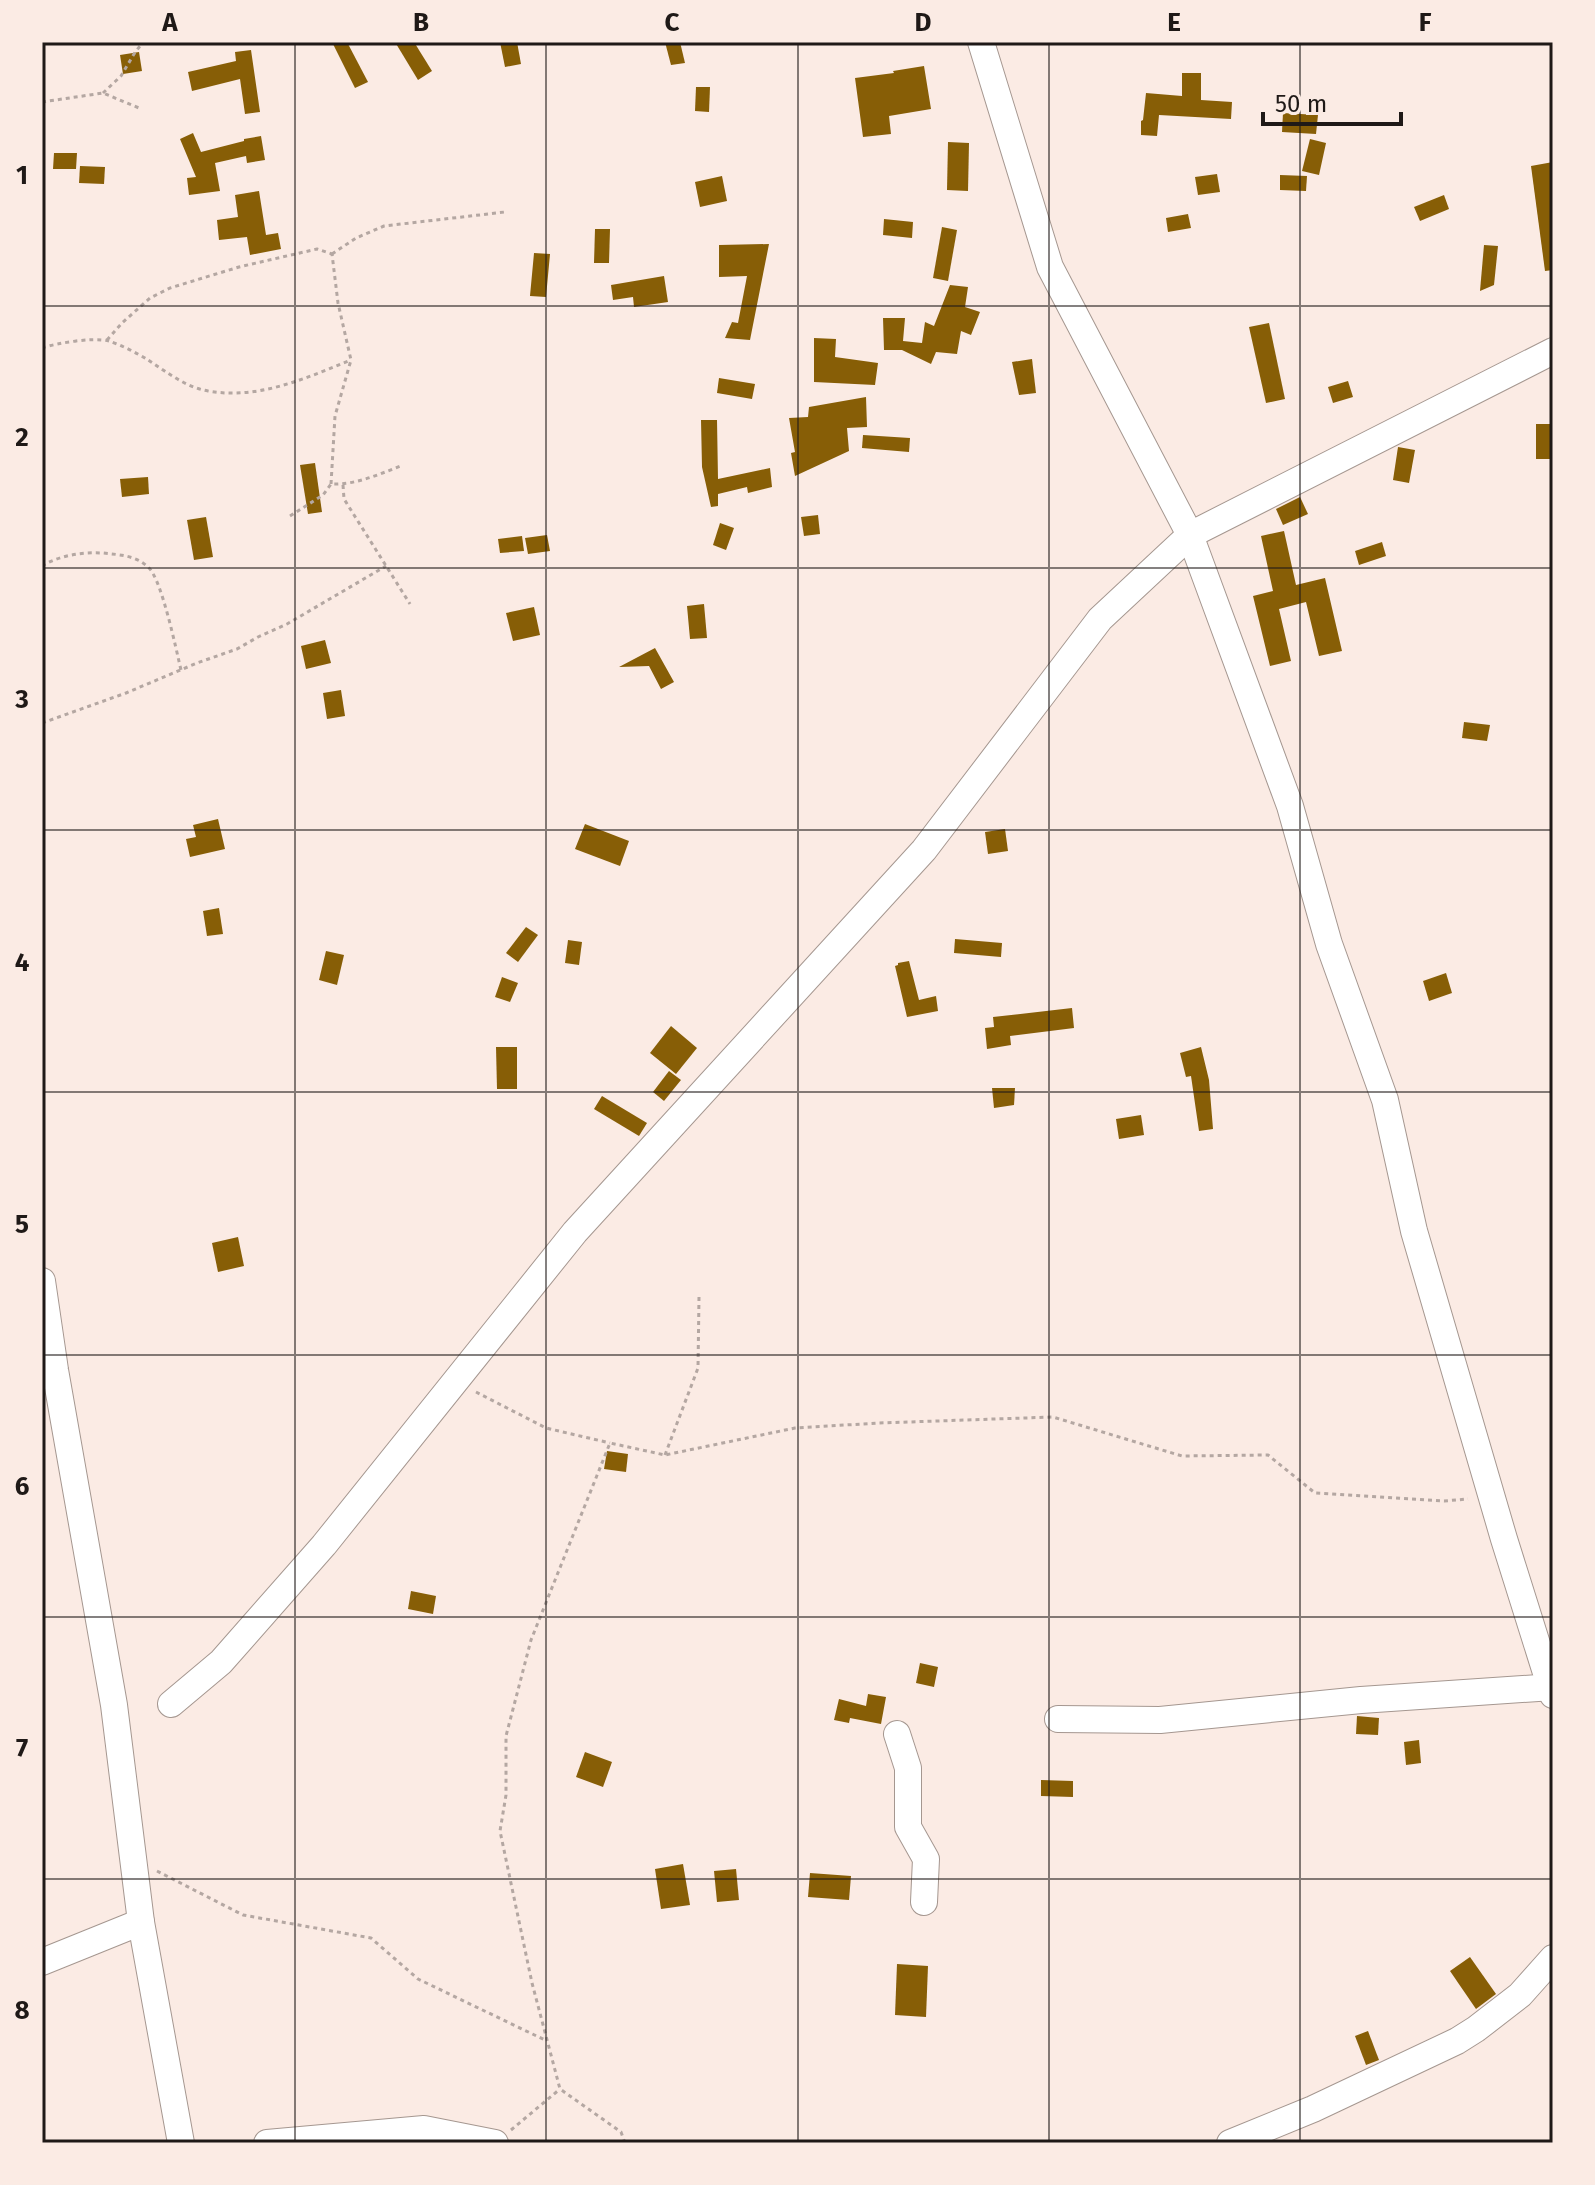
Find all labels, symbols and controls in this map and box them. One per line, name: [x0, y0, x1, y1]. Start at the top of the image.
text: A: [161, 7, 178, 38]
text: B: [413, 7, 429, 38]
text: C: [665, 7, 680, 38]
text: D: [915, 7, 932, 38]
text: E: [1167, 7, 1181, 38]
text: F: [1419, 7, 1432, 38]
scale bar: [1263, 76, 1401, 126]
text: 50 m: [1275, 90, 1327, 118]
text: 1: [16, 160, 28, 191]
text: 2: [15, 422, 29, 453]
text: 3: [14, 684, 29, 715]
text: 4: [15, 947, 30, 978]
text: 5: [15, 1209, 29, 1240]
text: 6: [15, 1471, 30, 1502]
text: 7: [16, 1733, 28, 1764]
text: 8: [14, 1995, 30, 2026]

